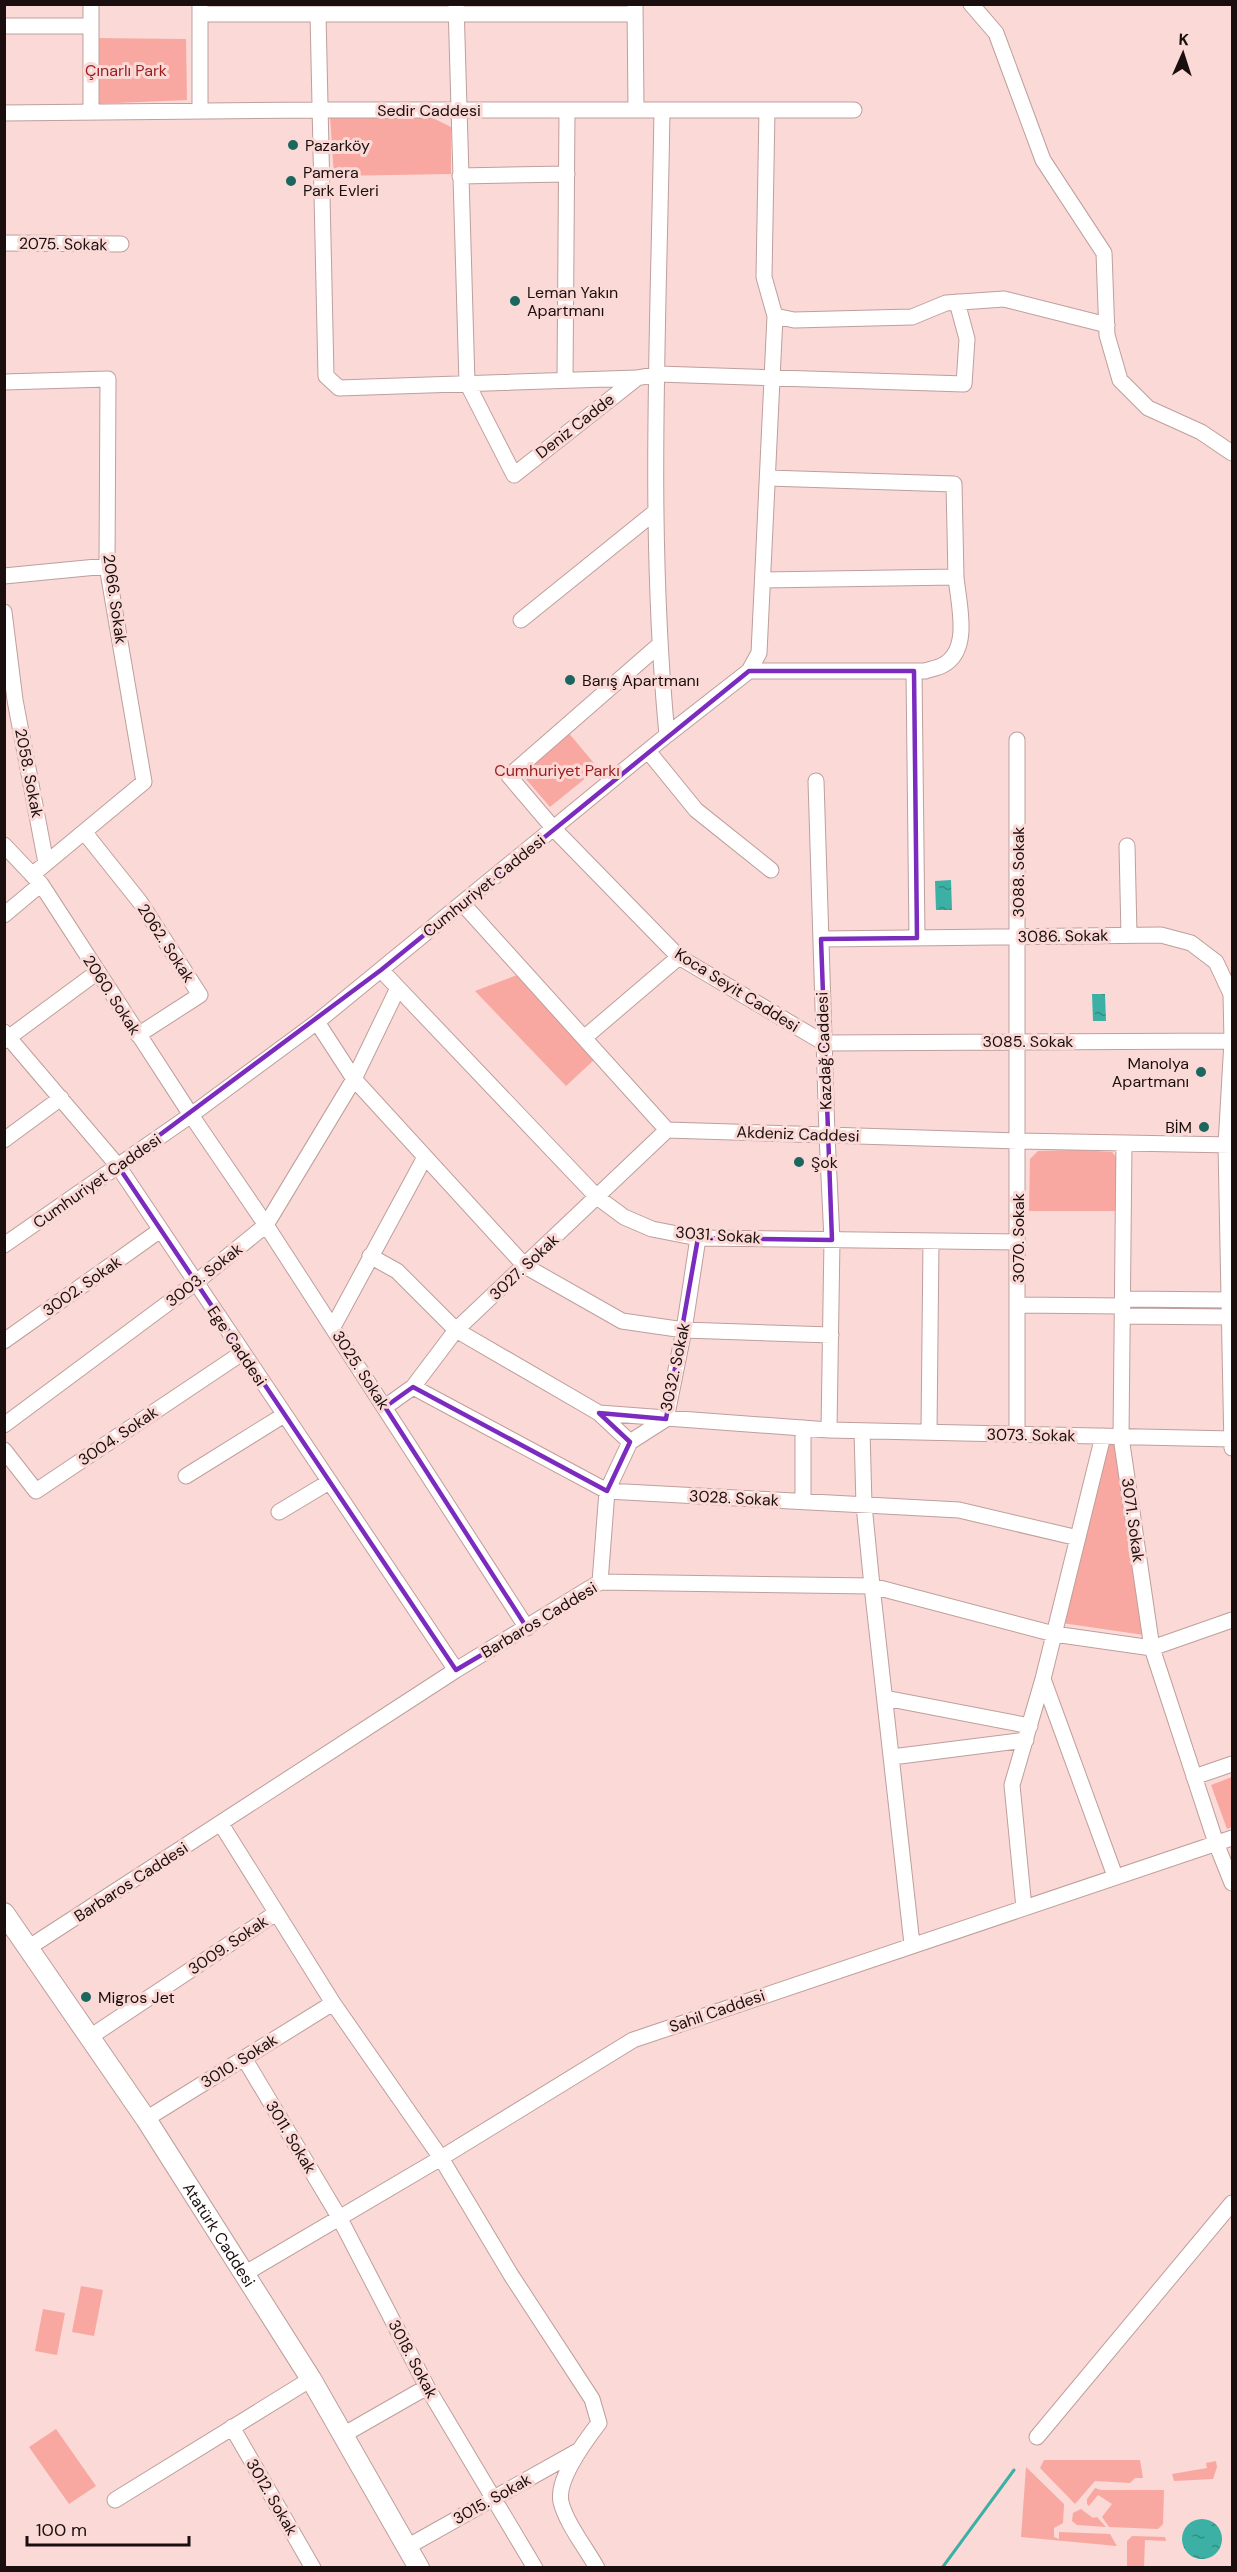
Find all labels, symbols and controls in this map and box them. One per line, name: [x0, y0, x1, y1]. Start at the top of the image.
north arrow: [1153, 24, 1213, 84]
text: K: [1178, 29, 1190, 50]
park label: Çınarlı Park: [85, 60, 167, 81]
street label: Sedir Caddesi: [377, 100, 481, 121]
place label: Pazarköy: [305, 135, 370, 156]
marker: Pazarköy: [286, 138, 300, 152]
place label: Pamera Park Evleri: [303, 162, 379, 201]
marker: Pamera Park Evleri: [284, 174, 298, 188]
street label: 2075. Sokak: [19, 233, 107, 255]
place label: Leman Yakın Apartmanı: [527, 282, 618, 321]
marker: Leman Yakın Apartmanı: [508, 294, 522, 308]
street label: Deniz Cadde: [531, 389, 619, 463]
street label: 2066. Sokak: [98, 553, 132, 645]
place label: Barış Apartmanı: [582, 670, 699, 691]
marker: Barış Apartmanı: [563, 673, 577, 687]
street label: 2058. Sokak: [10, 727, 48, 819]
park label: Cumhuriyet Parkı: [494, 760, 620, 781]
street label: 3088. Sokak: [1008, 827, 1029, 917]
street label: Cumhuriyet Caddesi: [418, 830, 550, 942]
street label: 2062. Sokak: [133, 900, 199, 986]
street label: 3086. Sokak: [1018, 925, 1108, 947]
street label: Koca Seyit Caddesi: [671, 943, 803, 1037]
street label: 2060. Sokak: [78, 951, 146, 1039]
street label: Kazdağ Caddesi: [811, 992, 837, 1110]
street label: 3085. Sokak: [983, 1031, 1073, 1052]
place label: Manolya Apartmanı: [1112, 1053, 1189, 1092]
marker: Manolya Apartmanı: [1194, 1065, 1208, 1079]
place label: BİM: [1165, 1117, 1192, 1138]
marker: BİM: [1197, 1120, 1211, 1134]
street label: Akdeniz Caddesi: [736, 1121, 860, 1147]
street label: Cumhuriyet Caddesi: [29, 1129, 165, 1233]
place label: Şok: [811, 1152, 838, 1173]
marker: Şok: [792, 1155, 806, 1169]
street label: 3070. Sokak: [1008, 1193, 1029, 1283]
street label: 3031. Sokak: [675, 1222, 761, 1248]
street label: 3027. Sokak: [485, 1229, 563, 1305]
street label: 3003. Sokak: [161, 1238, 247, 1312]
street label: 3002. Sokak: [39, 1251, 125, 1321]
street label: Ege Caddesi: [203, 1302, 271, 1390]
street label: 3032. Sokak: [655, 1321, 695, 1413]
street label: 3025. Sokak: [328, 1326, 394, 1414]
street label: 3004. Sokak: [74, 1402, 162, 1470]
street label: 3073. Sokak: [986, 1424, 1076, 1446]
street label: 3071. Sokak: [1117, 1477, 1149, 1563]
street label: 3028. Sokak: [689, 1485, 779, 1511]
street label: Barbaros Caddesi: [477, 1577, 601, 1663]
street label: Barbaros Caddesi: [70, 1837, 192, 1927]
street label: 3009. Sokak: [184, 1911, 272, 1979]
street label: Sahil Caddesi: [666, 1985, 768, 2037]
place label: Migros Jet: [98, 1987, 175, 2008]
marker: Migros Jet: [79, 1990, 93, 2004]
street label: 3010. Sokak: [197, 2029, 281, 2093]
street label: 3011. Sokak: [261, 2097, 321, 2177]
street label: Atatürk Caddesi: [178, 2178, 260, 2291]
street label: 3018. Sokak: [384, 2316, 442, 2402]
street label: 3012. Sokak: [242, 2455, 302, 2539]
street label: 3015. Sokak: [449, 2469, 535, 2529]
scale bar: [27, 2509, 189, 2547]
text: 100 m: [36, 2518, 87, 2542]

